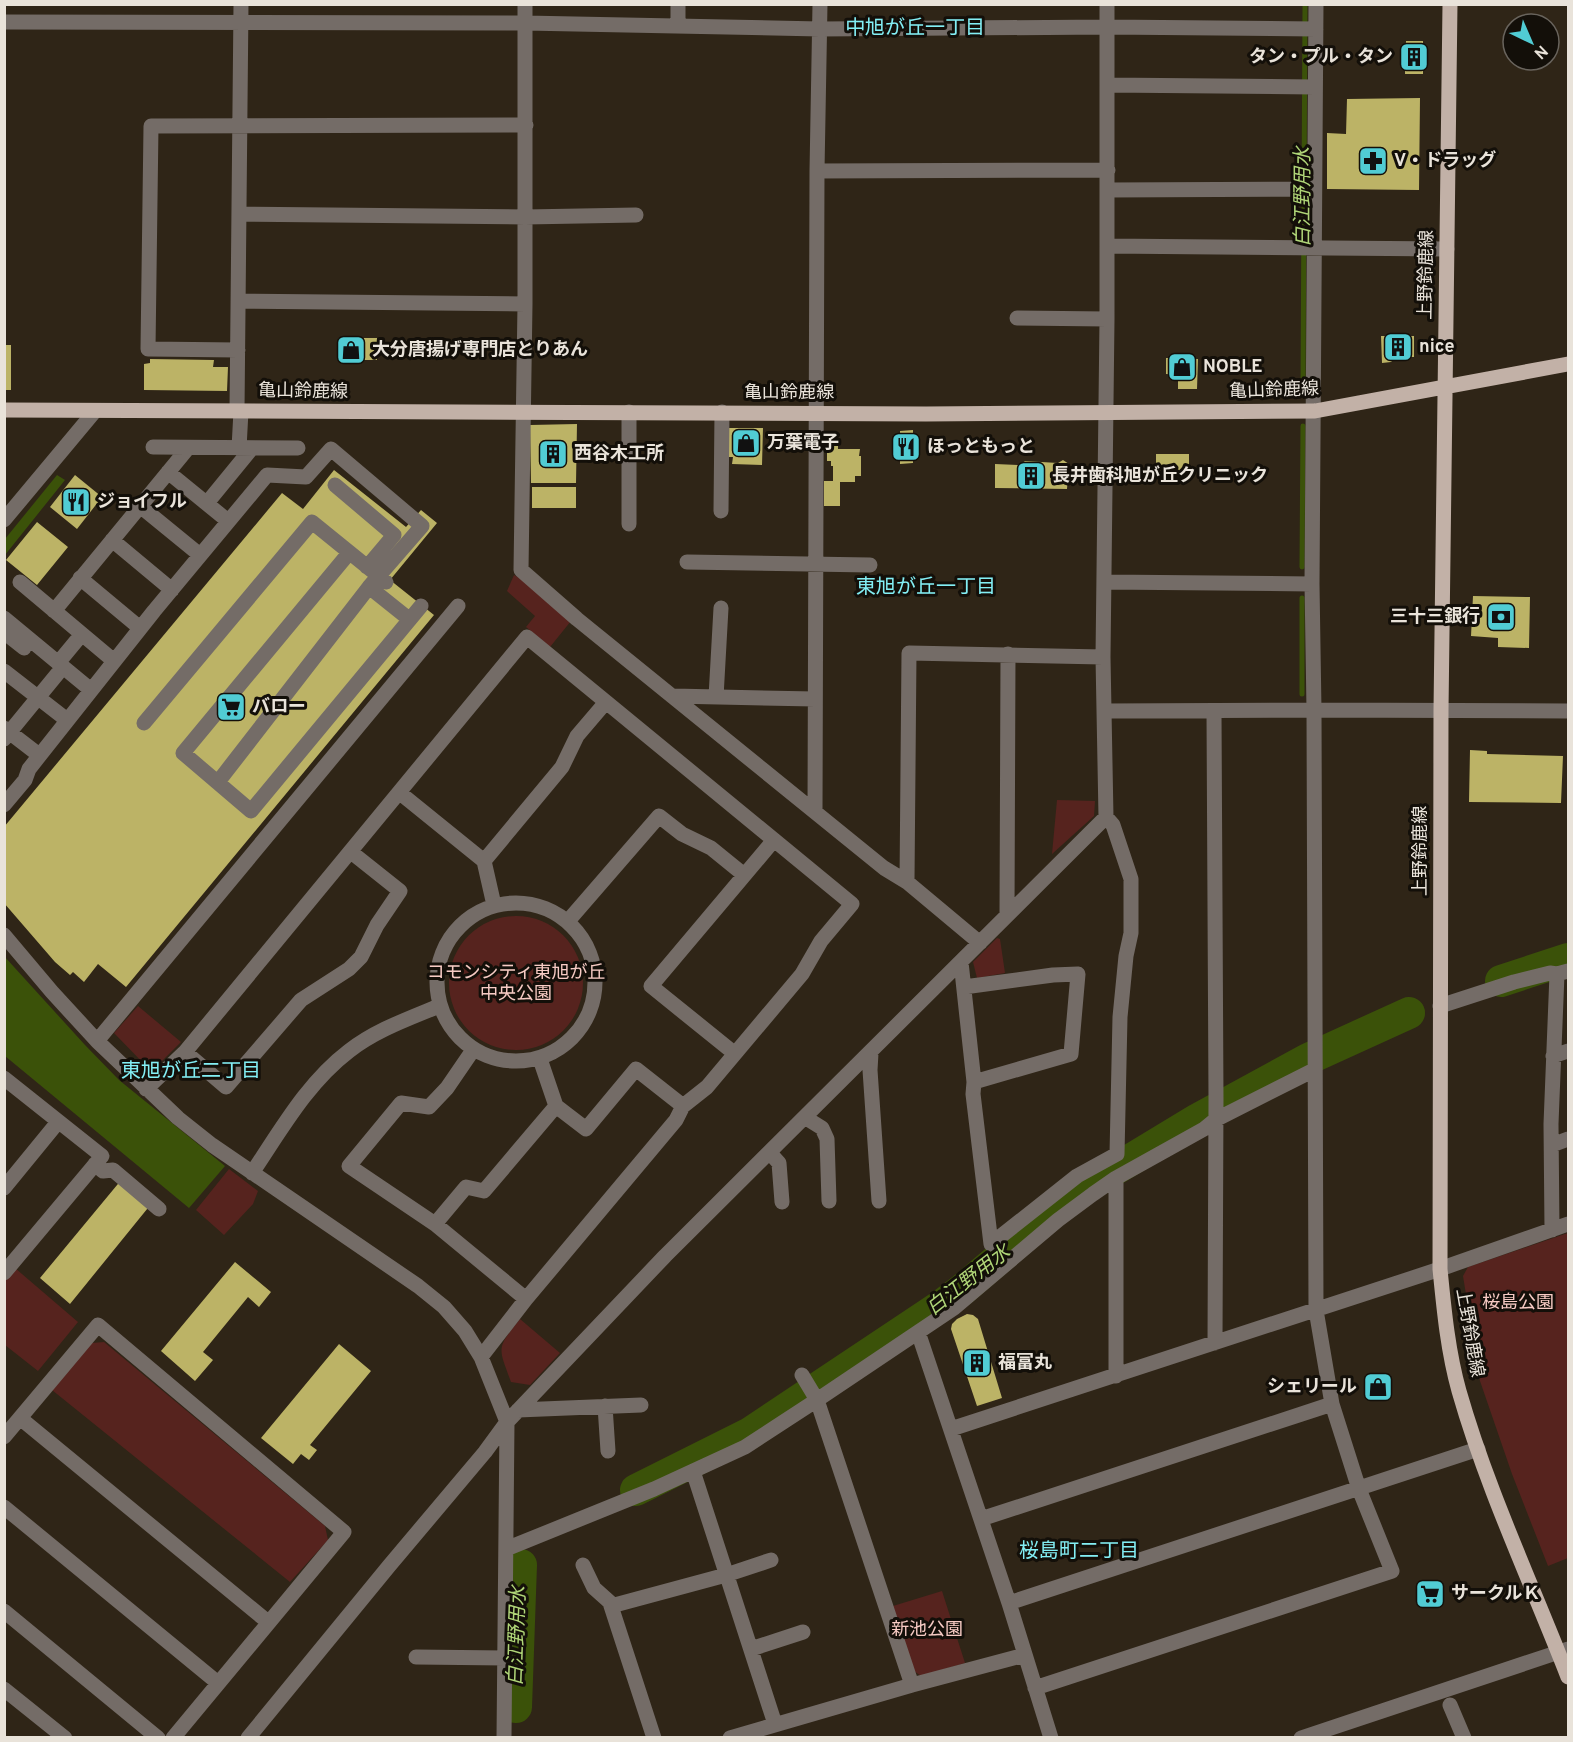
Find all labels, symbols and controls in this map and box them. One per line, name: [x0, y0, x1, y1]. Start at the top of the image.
north arrow: [1501, 12, 1561, 72]
district label: 中旭が丘一丁目: [845, 16, 985, 42]
text: N: [1529, 40, 1551, 63]
building icon: タン・プル・タン: [1398, 41, 1430, 73]
place label: タン・プル・タン: [1249, 46, 1393, 69]
water label: 白江野用水: [1291, 145, 1317, 247]
pharmacy icon: V・ドラッグ: [1357, 145, 1389, 177]
place label: V・ドラッグ: [1394, 150, 1496, 173]
street label: 上野鈴鹿線: [1415, 230, 1439, 320]
building icon: nice: [1382, 331, 1414, 363]
shop icon: 大分唐揚げ専門店とりあん: [335, 334, 367, 366]
place label: nice: [1419, 336, 1454, 359]
place label: 大分唐揚げ専門店とりあん: [372, 339, 588, 362]
shop icon: NOBLE: [1166, 351, 1198, 383]
place label: NOBLE: [1203, 356, 1263, 379]
street label: 亀山鈴鹿線: [1229, 378, 1319, 404]
street label: 亀山鈴鹿線: [258, 380, 348, 404]
street label: 亀山鈴鹿線: [744, 382, 834, 405]
shop icon: 万葉電子: [730, 427, 762, 459]
restaurant icon: ほっともっと: [890, 431, 922, 463]
place label: 万葉電子: [767, 432, 839, 455]
place label: ほっともっと: [927, 436, 1035, 459]
building icon: 西谷木工所: [537, 438, 569, 470]
place label: 西谷木工所: [574, 443, 664, 466]
building icon: 長井歯科旭が丘クリニック: [1015, 460, 1047, 492]
place label: 長井歯科旭が丘クリニック: [1052, 465, 1268, 488]
restaurant icon: ジョイフル: [60, 486, 92, 518]
place label: ジョイフル: [97, 491, 187, 514]
district label: 東旭が丘一丁目: [856, 575, 996, 601]
bank icon: 三十三銀行: [1485, 601, 1517, 633]
place label: 三十三銀行: [1390, 605, 1480, 629]
supermarket icon: バロー: [215, 691, 247, 723]
place label: バロー: [252, 696, 306, 719]
street label: 上野鈴鹿線: [1410, 806, 1433, 896]
park label: コモンシティ東旭が丘 中央公園: [427, 962, 605, 1006]
district label: 東旭が丘二丁目: [121, 1059, 261, 1085]
water label: 白江野用水: [922, 1239, 1018, 1322]
street label: 上野鈴鹿線: [1450, 1287, 1488, 1379]
park label: 桜島公園: [1482, 1292, 1554, 1315]
building icon: 福富丸: [961, 1347, 993, 1379]
place label: 福富丸: [998, 1352, 1052, 1375]
shop icon: シェリール: [1362, 1371, 1394, 1403]
place label: シェリール: [1267, 1376, 1357, 1399]
district label: 桜島町二丁目: [1019, 1539, 1139, 1565]
supermarket icon: サークルＫ: [1414, 1578, 1446, 1610]
place label: サークルＫ: [1451, 1583, 1540, 1606]
water label: 白江野用水: [503, 1584, 533, 1686]
park label: 新池公園: [891, 1619, 963, 1642]

